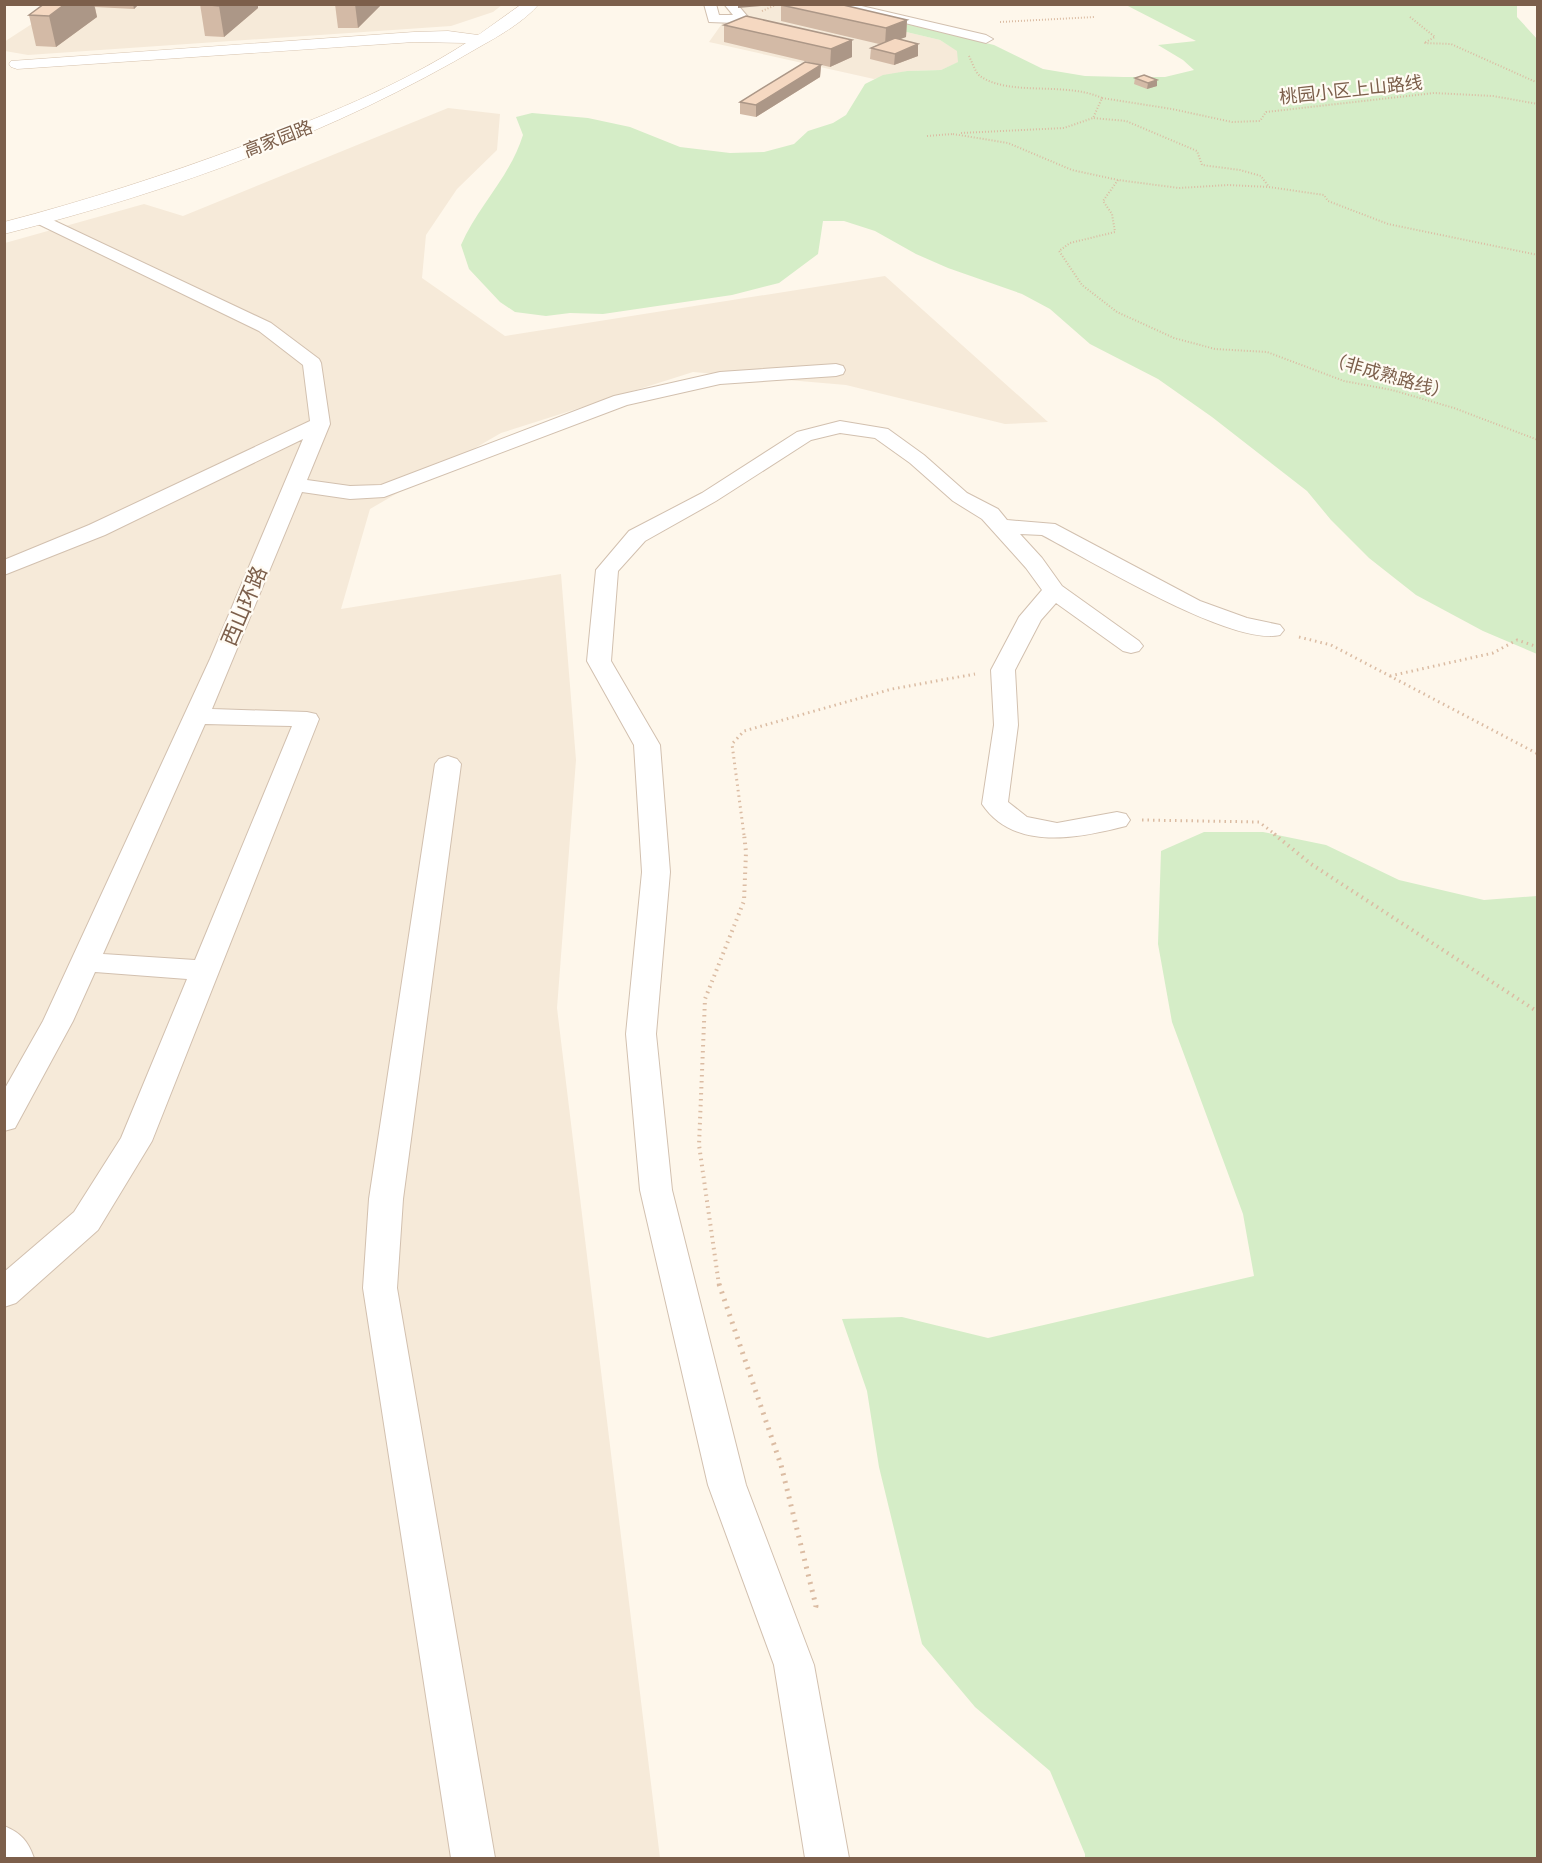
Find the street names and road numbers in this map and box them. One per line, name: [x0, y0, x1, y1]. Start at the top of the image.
street label: 桃园小区上山路线: [1278, 72, 1424, 108]
street label: 高家园路: [240, 116, 316, 162]
street label: （非成熟路线）: [1325, 348, 1453, 404]
street label: 西山环路: [216, 562, 272, 650]

